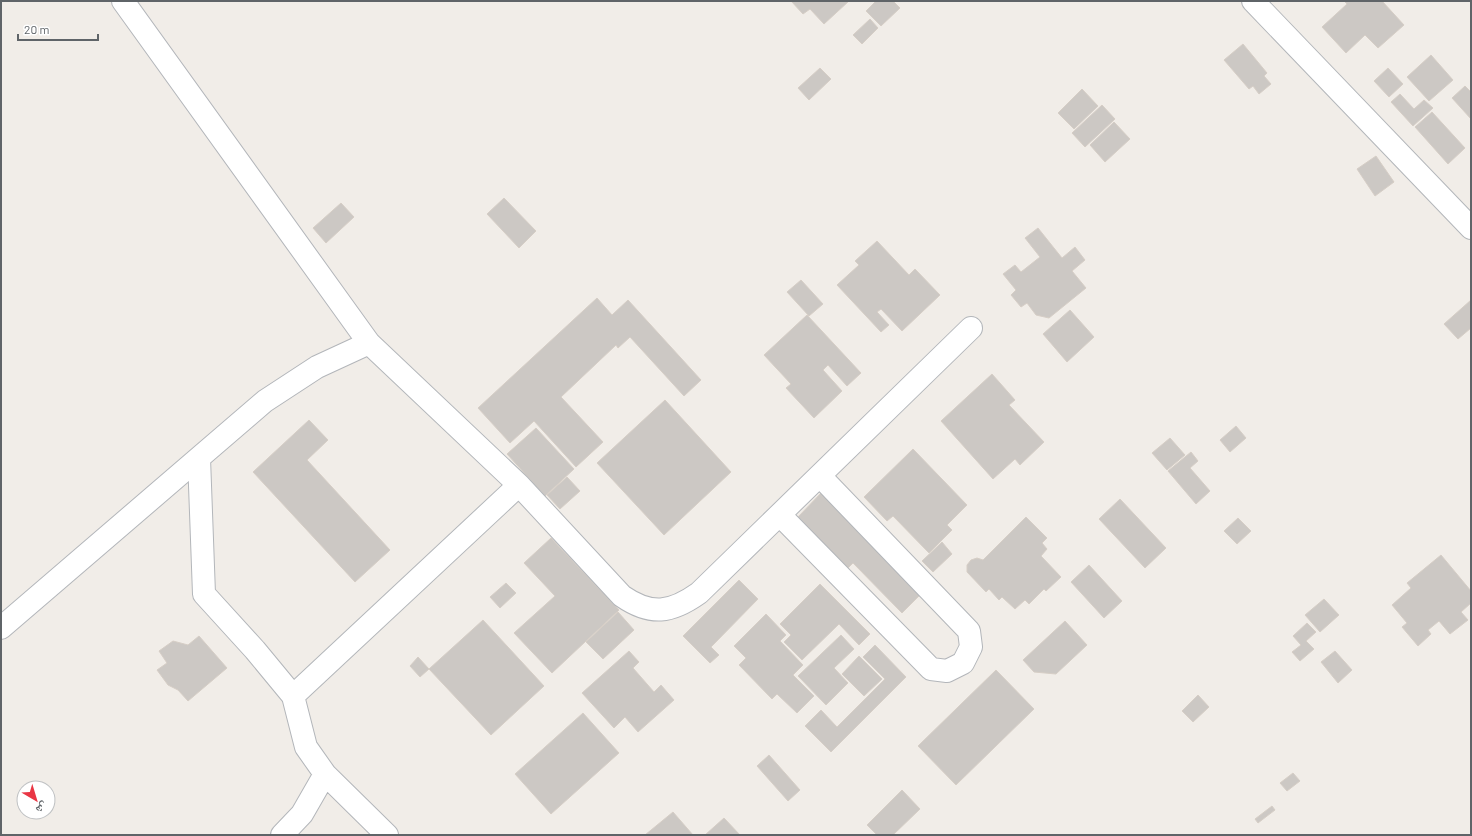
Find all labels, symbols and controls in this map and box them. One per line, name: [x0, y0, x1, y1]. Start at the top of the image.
scale bar: [18, 16, 98, 42]
text: 20 m: [24, 22, 50, 36]
north arrow: [16, 780, 56, 820]
text: ش: [32, 798, 51, 817]

